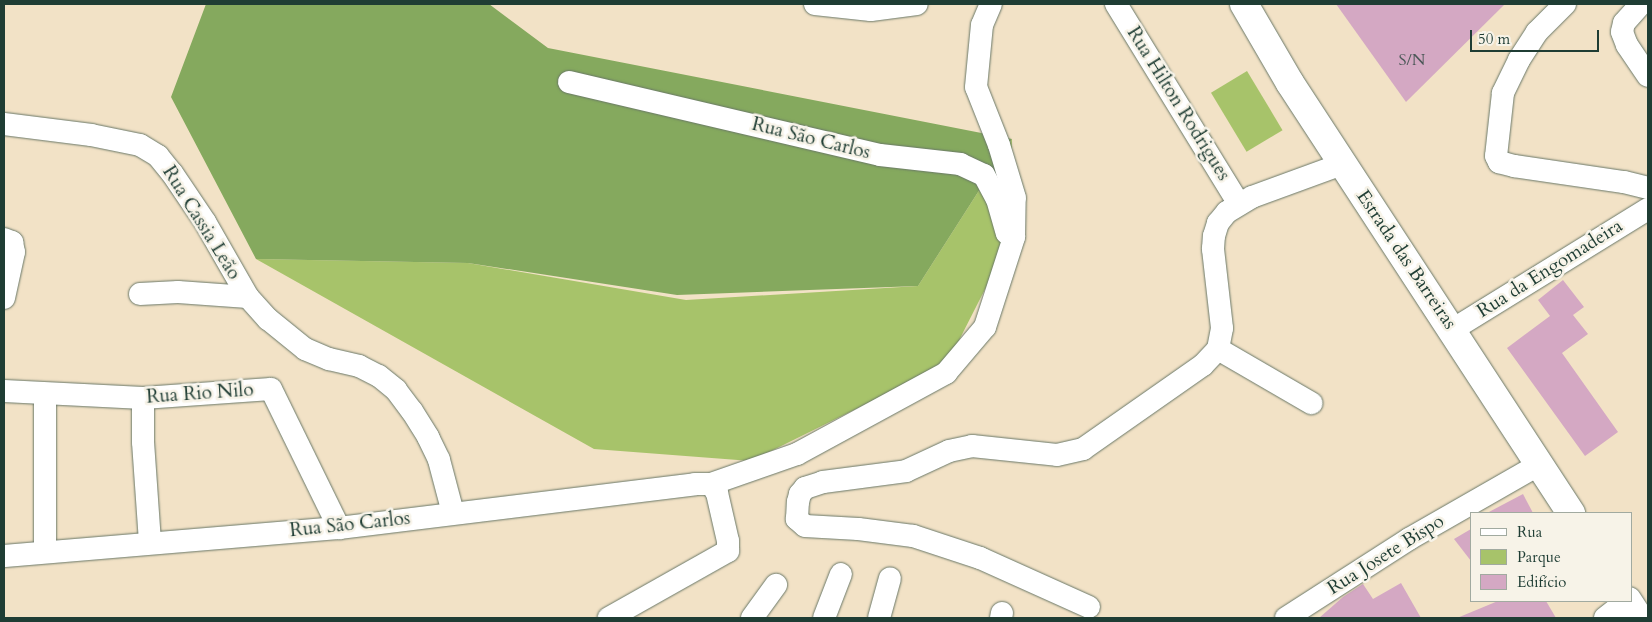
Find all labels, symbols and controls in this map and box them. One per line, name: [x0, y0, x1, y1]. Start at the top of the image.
scale bar: [1472, 20, 1601, 52]
street label: Rua Hilton Rodrigues: [1121, 23, 1235, 185]
text: 50 m: [1478, 29, 1510, 49]
house number: S/N: [1399, 50, 1425, 70]
street label: Rua São Carlos: [749, 113, 873, 165]
street label: Rua Cassia Leão: [157, 162, 245, 284]
street label: Estrada das Barreiras: [1351, 186, 1461, 334]
street label: Rua da Engomadeira: [1473, 215, 1627, 323]
street label: Rua Rio Nilo: [146, 379, 254, 409]
street label: Rua São Carlos: [289, 507, 411, 543]
street label: Rua Josete Bispo: [1323, 510, 1449, 600]
legend: [1470, 512, 1632, 602]
text: Rua: [1517, 522, 1542, 542]
text: Parque: [1517, 547, 1561, 567]
text: Edifício: [1517, 572, 1566, 592]

